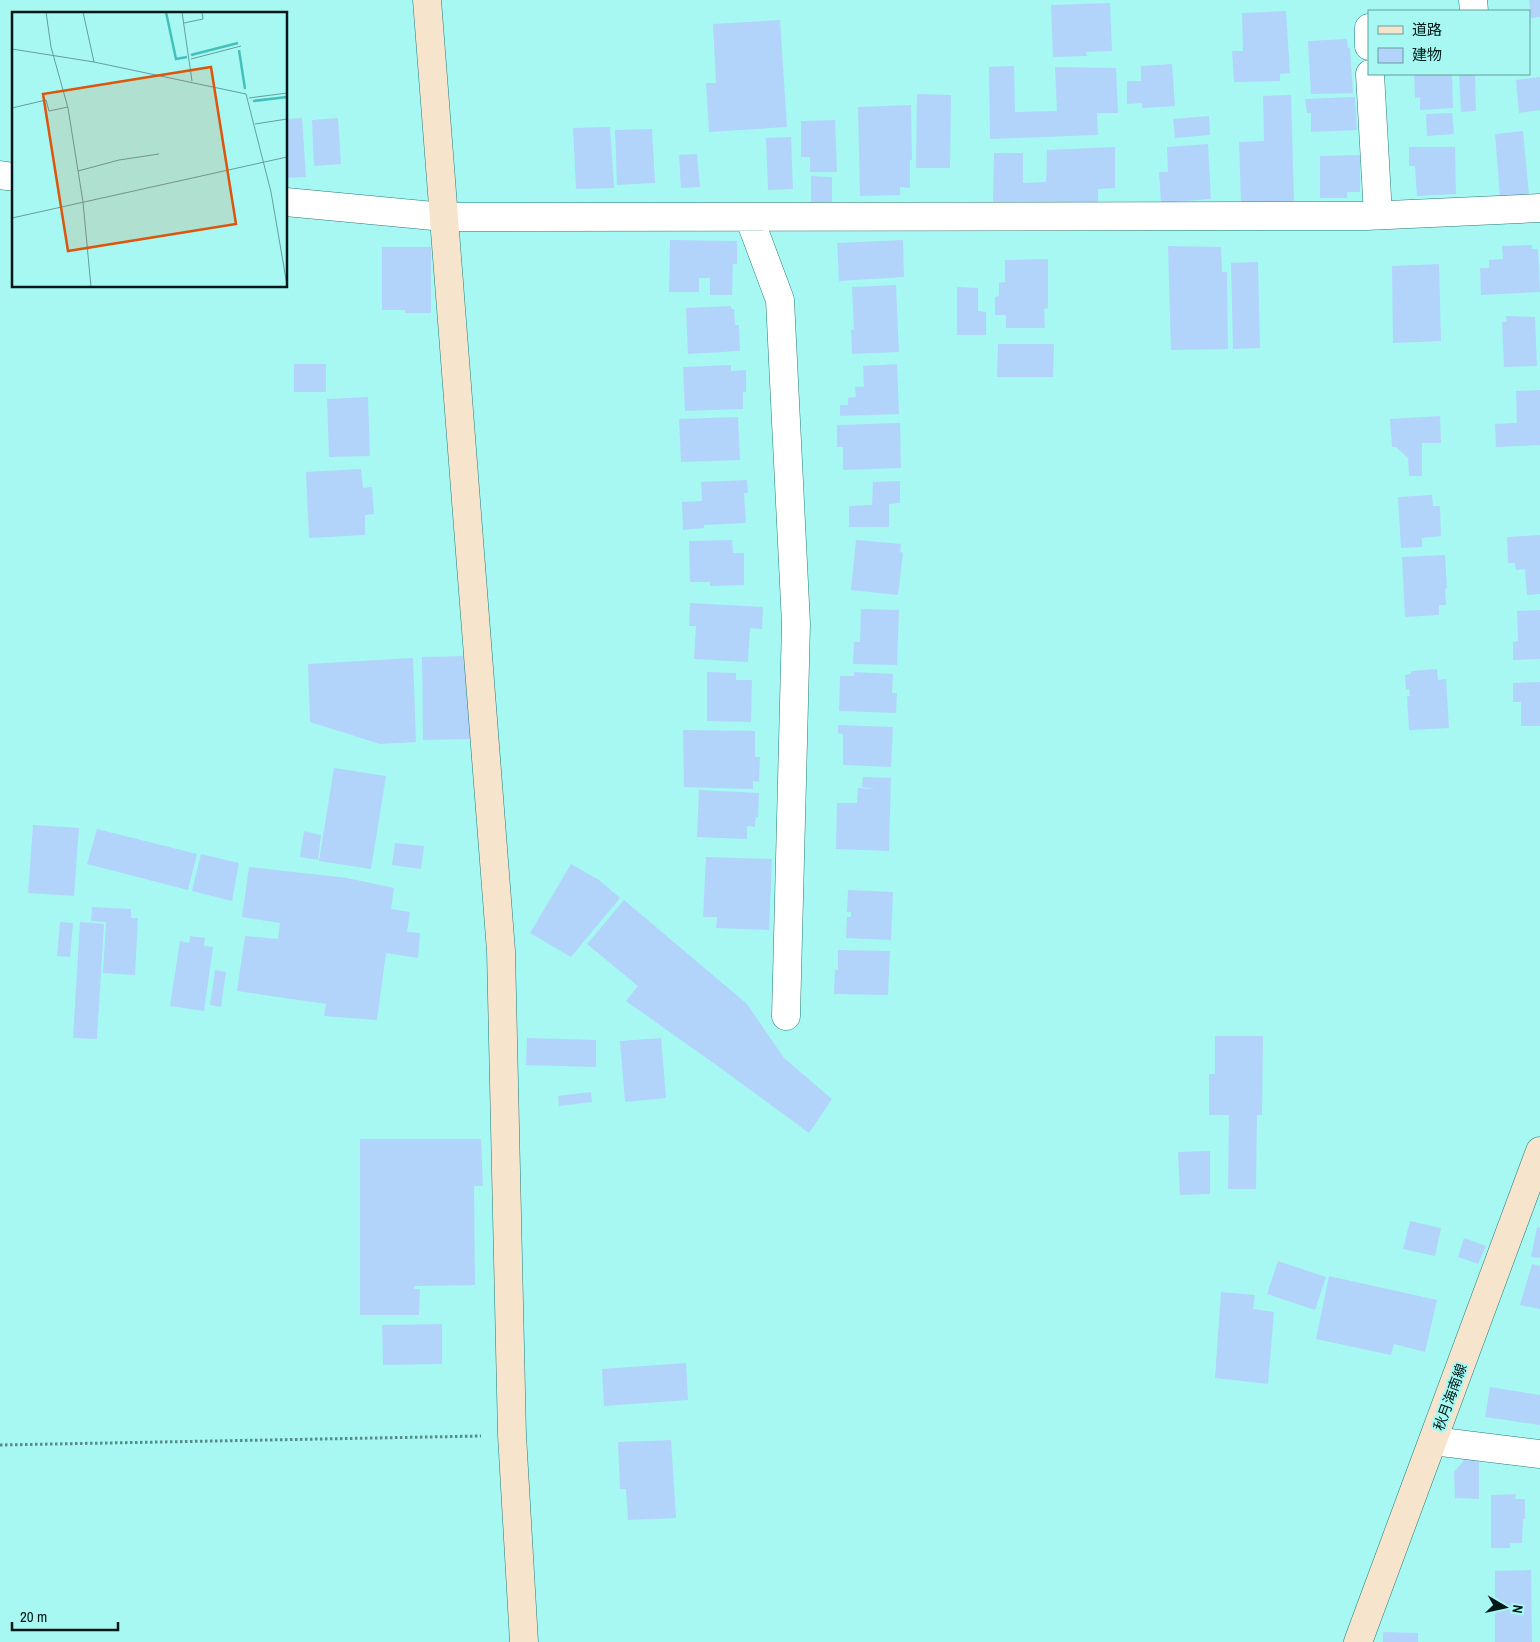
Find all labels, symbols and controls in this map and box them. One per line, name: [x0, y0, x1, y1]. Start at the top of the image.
legend: [1368, 10, 1530, 75]
inset map: [12, 12, 288, 288]
text: 道路: [1412, 19, 1442, 40]
text: 建物: [1412, 44, 1442, 65]
street label: 秋月海南線: [1430, 1361, 1470, 1433]
north arrow: [1480, 1582, 1530, 1632]
scale bar: [12, 1600, 119, 1632]
text: N: [1508, 1604, 1527, 1615]
text: 20 m: [20, 1606, 47, 1627]

